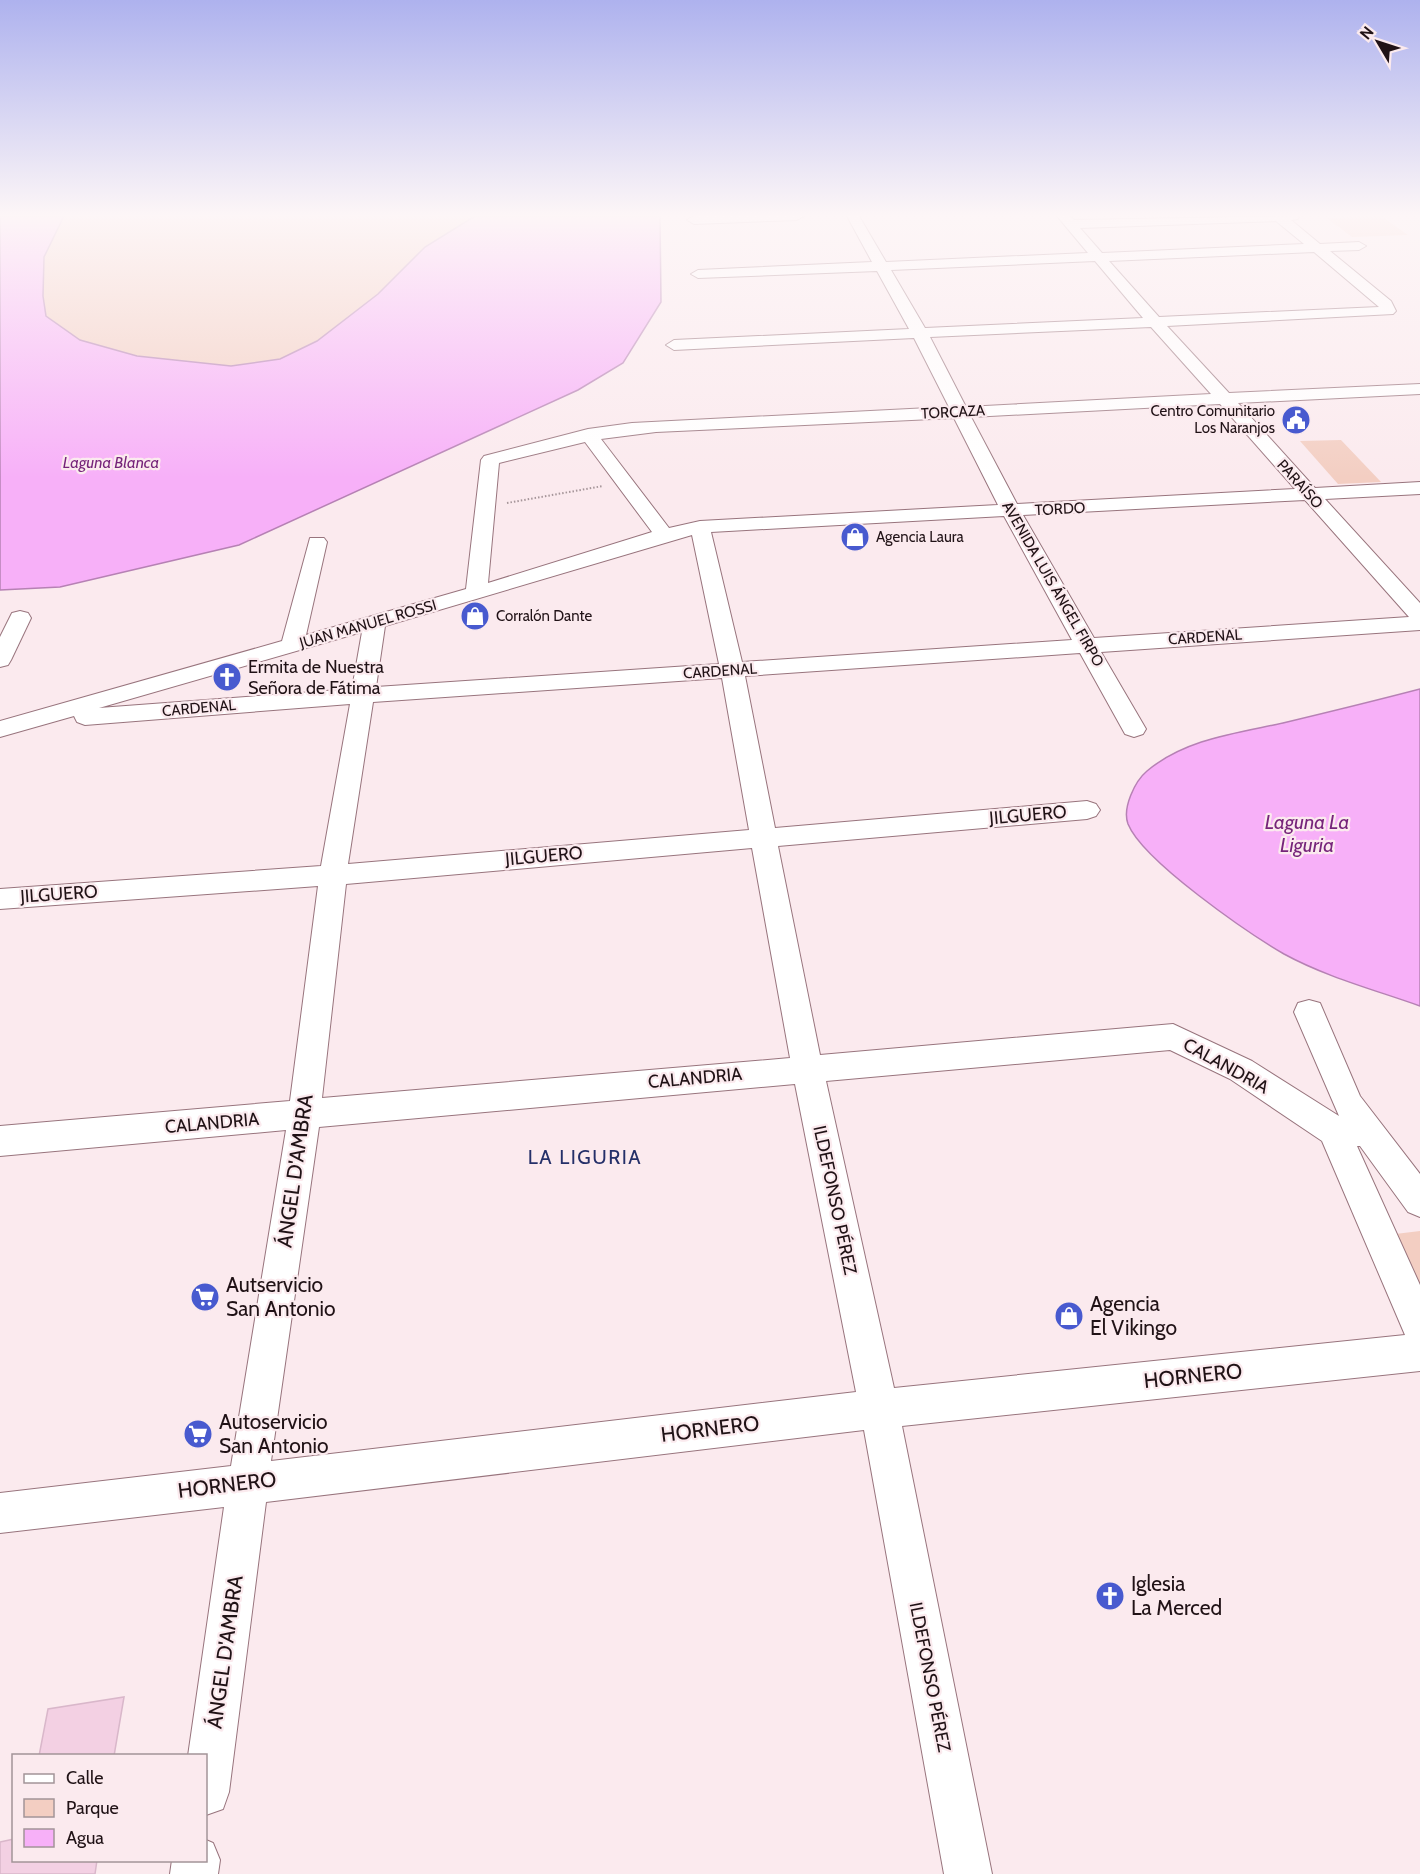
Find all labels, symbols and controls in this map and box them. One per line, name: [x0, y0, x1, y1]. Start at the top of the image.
north arrow: [1348, 12, 1408, 72]
text: N: [1356, 23, 1378, 43]
street label: TORCAZA: [920, 401, 986, 423]
place label: Centro Comunitario Los Naranjos: [1151, 402, 1275, 437]
public building icon: Centro Comunitario Los Naranjos: [1280, 404, 1312, 436]
water label: Laguna Blanca: [63, 453, 159, 472]
street label: PARAÍSO: [1273, 455, 1327, 512]
street label: AVENIDA LUIS ÁNGEL FIRPO: [998, 498, 1109, 670]
street label: TORDO: [1034, 499, 1086, 519]
shop icon: Agencia Laura: [839, 521, 871, 553]
place label: Agencia Laura: [876, 528, 964, 546]
street label: JUAN MANUEL ROSSI: [296, 596, 439, 652]
shop icon: Corralón Dante: [459, 600, 491, 632]
place label: Corralón Dante: [496, 607, 593, 625]
street label: CARDENAL: [1167, 625, 1243, 649]
place label: Ermita de Nuestra Señora de Fátima: [248, 656, 384, 699]
street label: CARDENAL: [682, 659, 758, 683]
church icon: Ermita de Nuestra Señora de Fátima: [211, 661, 243, 693]
street label: CARDENAL: [161, 696, 237, 720]
street label: JILGUERO: [987, 801, 1068, 829]
water label: Laguna La Liguria: [1265, 810, 1349, 857]
street label: JILGUERO: [503, 842, 584, 870]
street label: JILGUERO: [19, 880, 99, 908]
street label: CALANDRIA: [1179, 1033, 1273, 1099]
street label: CALANDRIA: [647, 1063, 743, 1093]
street label: ÁNGEL D'AMBRA: [271, 1093, 318, 1249]
street label: CALANDRIA: [164, 1108, 260, 1138]
street label: ILDEFONSO PÉREZ: [808, 1123, 862, 1277]
district label: LA LIGURIA: [528, 1145, 642, 1169]
place label: Autservicio San Antonio: [226, 1272, 336, 1321]
supermarket icon: Autservicio San Antonio: [189, 1281, 221, 1313]
place label: Agencia El Vikingo: [1090, 1291, 1177, 1340]
shop icon: Agencia El Vikingo: [1053, 1300, 1085, 1332]
street label: HORNERO: [1142, 1358, 1243, 1393]
place label: Autoservicio San Antonio: [219, 1409, 329, 1458]
street label: HORNERO: [659, 1410, 761, 1447]
supermarket icon: Autoservicio San Antonio: [182, 1418, 214, 1450]
street label: HORNERO: [176, 1466, 278, 1503]
place label: Iglesia La Merced: [1131, 1571, 1222, 1620]
street label: ÁNGEL D'AMBRA: [201, 1574, 248, 1730]
church icon: Iglesia La Merced: [1094, 1580, 1126, 1612]
street label: ILDEFONSO PÉREZ: [905, 1600, 955, 1754]
legend: [12, 1754, 207, 1862]
text: Calle: [66, 1767, 103, 1789]
text: Parque: [66, 1797, 119, 1819]
text: Agua: [66, 1827, 104, 1849]

